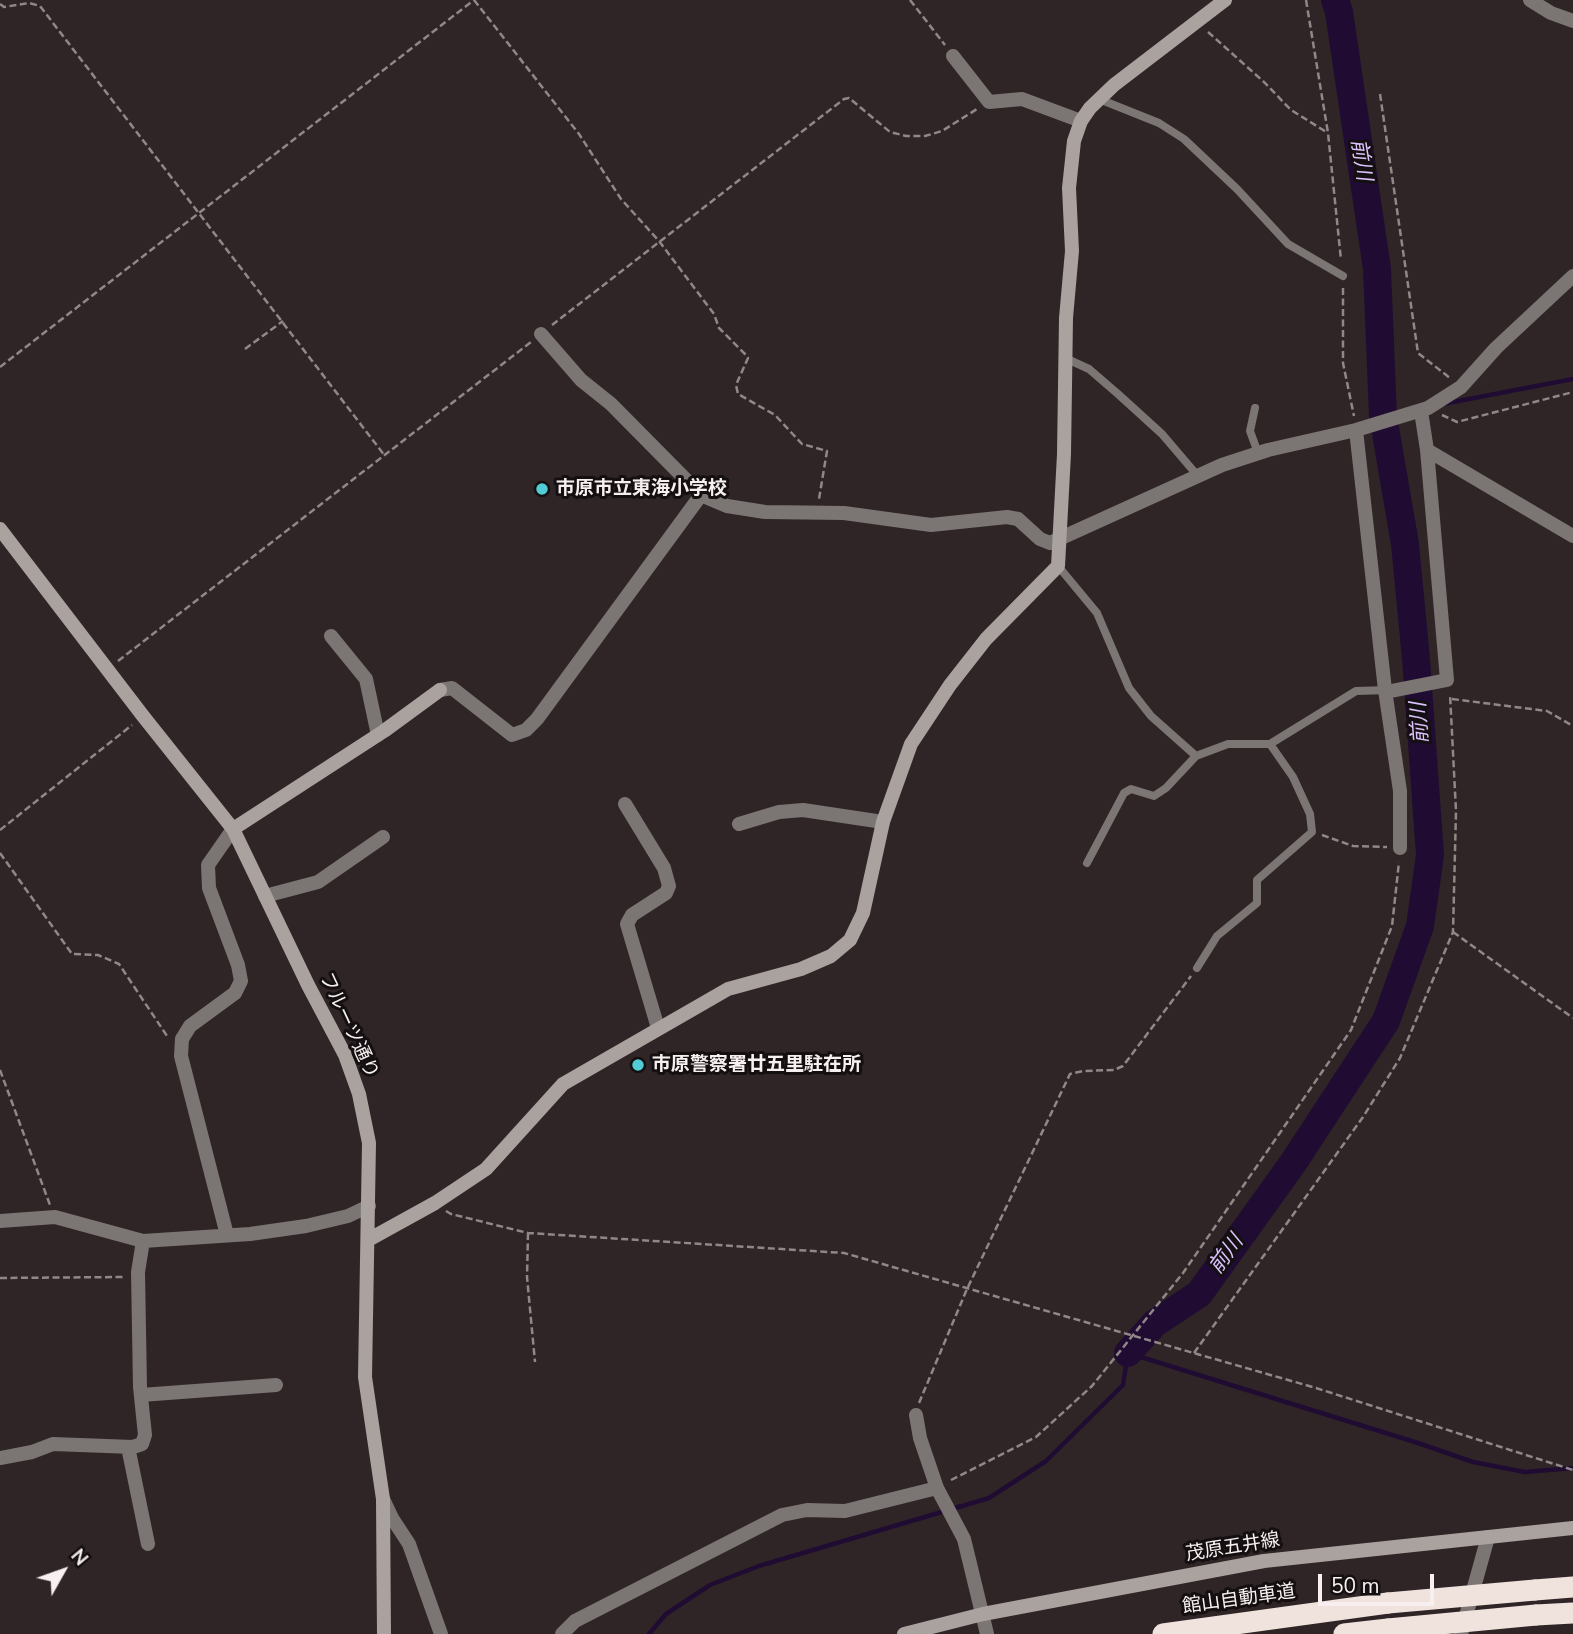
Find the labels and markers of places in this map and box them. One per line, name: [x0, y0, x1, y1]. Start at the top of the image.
place label: 市原市立東海小学校: [556, 478, 727, 500]
marker: 市原市立東海小学校: [534, 481, 550, 497]
place label: 市原警察署廿五里駐在所: [652, 1054, 861, 1076]
marker: 市原警察署廿五里駐在所: [630, 1057, 646, 1073]

